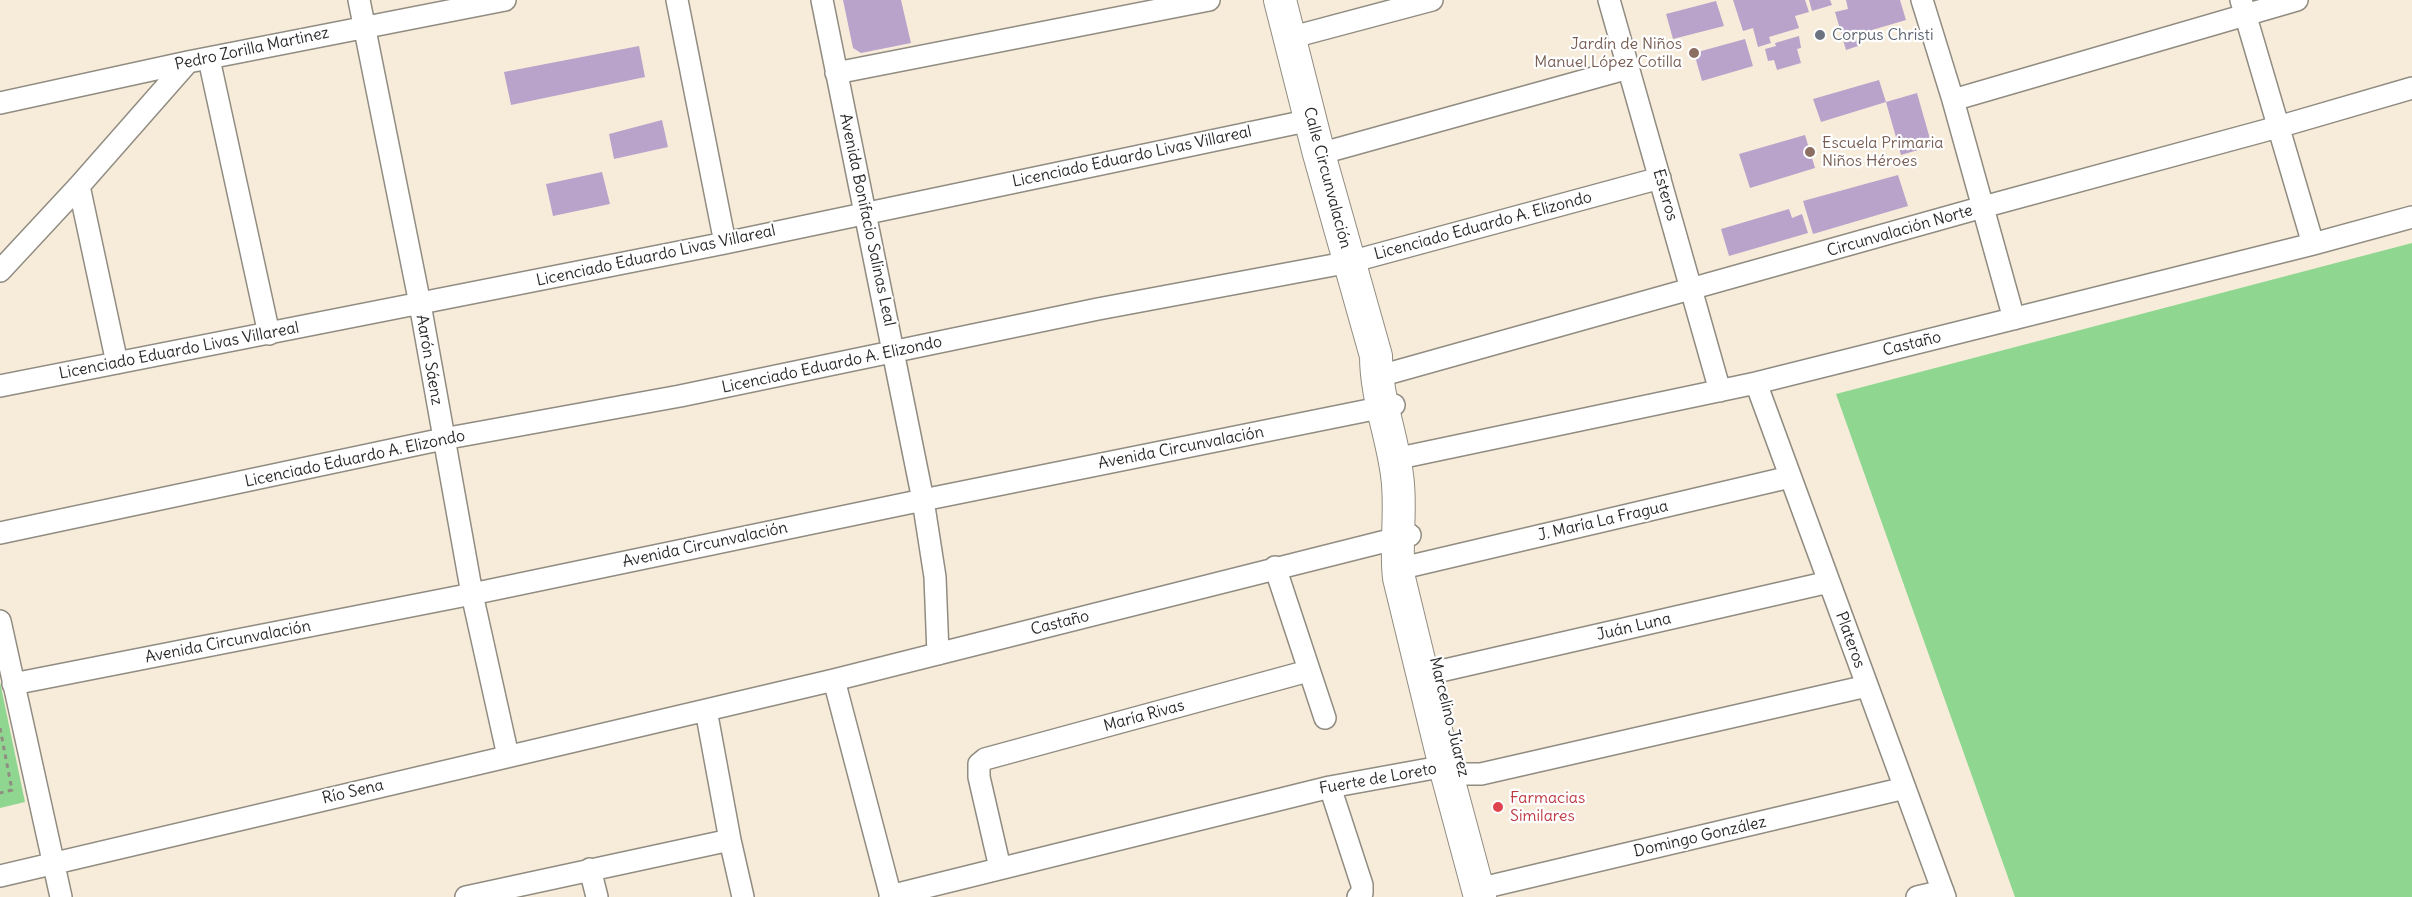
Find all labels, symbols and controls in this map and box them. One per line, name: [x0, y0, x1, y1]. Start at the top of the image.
street label: Pedro Zorilla Martinez: [173, 23, 331, 75]
place label: Corpus Christi: [1832, 25, 1934, 45]
marker: Corpus Christi: [1813, 28, 1827, 42]
place label: Jardín de Niños Manuel López Cotilla: [1534, 34, 1682, 72]
marker: Jardín de Niños Manuel López Cotilla: [1687, 46, 1701, 60]
street label: Calle Circunvalación: [1299, 105, 1355, 251]
street label: Avenida Bonifacio Salinas Leal: [835, 112, 899, 328]
street label: Licenciado Eduardo Livas Villareal: [1011, 122, 1253, 192]
place label: Escuela Primaria Niños Héroes: [1822, 133, 1943, 171]
marker: Escuela Primaria Niños Héroes: [1803, 145, 1817, 159]
street label: Esteros: [1648, 167, 1682, 223]
street label: Licenciado Eduardo A. Elizondo: [1372, 188, 1594, 264]
street label: Circunvalación Norte: [1825, 201, 1975, 261]
street label: Licenciado Eduardo Livas Villareal: [535, 221, 777, 291]
street label: Aarón Sáenz: [412, 313, 446, 407]
street label: Licenciado Eduardo Livas Villareal: [57, 318, 301, 384]
street label: Castaño: [1881, 327, 1943, 361]
street label: Licenciado Eduardo A. Elizondo: [720, 332, 944, 398]
street label: Avenida Circunvalación: [1097, 423, 1265, 473]
street label: Licenciado Eduardo A. Elizondo: [243, 426, 467, 492]
street label: J. María La Fragua: [1536, 497, 1670, 545]
street label: Avenida Circunvalación: [621, 518, 789, 572]
street label: Castaño: [1029, 606, 1091, 640]
street label: Juán Luna: [1595, 609, 1673, 645]
street label: Plateros: [1831, 609, 1869, 671]
street label: Avenida Circunvalación: [144, 617, 312, 667]
street label: Marcelino Júarez: [1425, 655, 1473, 779]
street label: María Rivas: [1101, 696, 1187, 736]
street label: Fuerte de Loreto: [1318, 759, 1438, 799]
street label: Río Sena: [320, 776, 386, 808]
place label: Farmacias Similares: [1510, 788, 1585, 826]
marker: Farmacias Similares: [1491, 800, 1505, 814]
street label: Domingo González: [1632, 812, 1768, 862]

